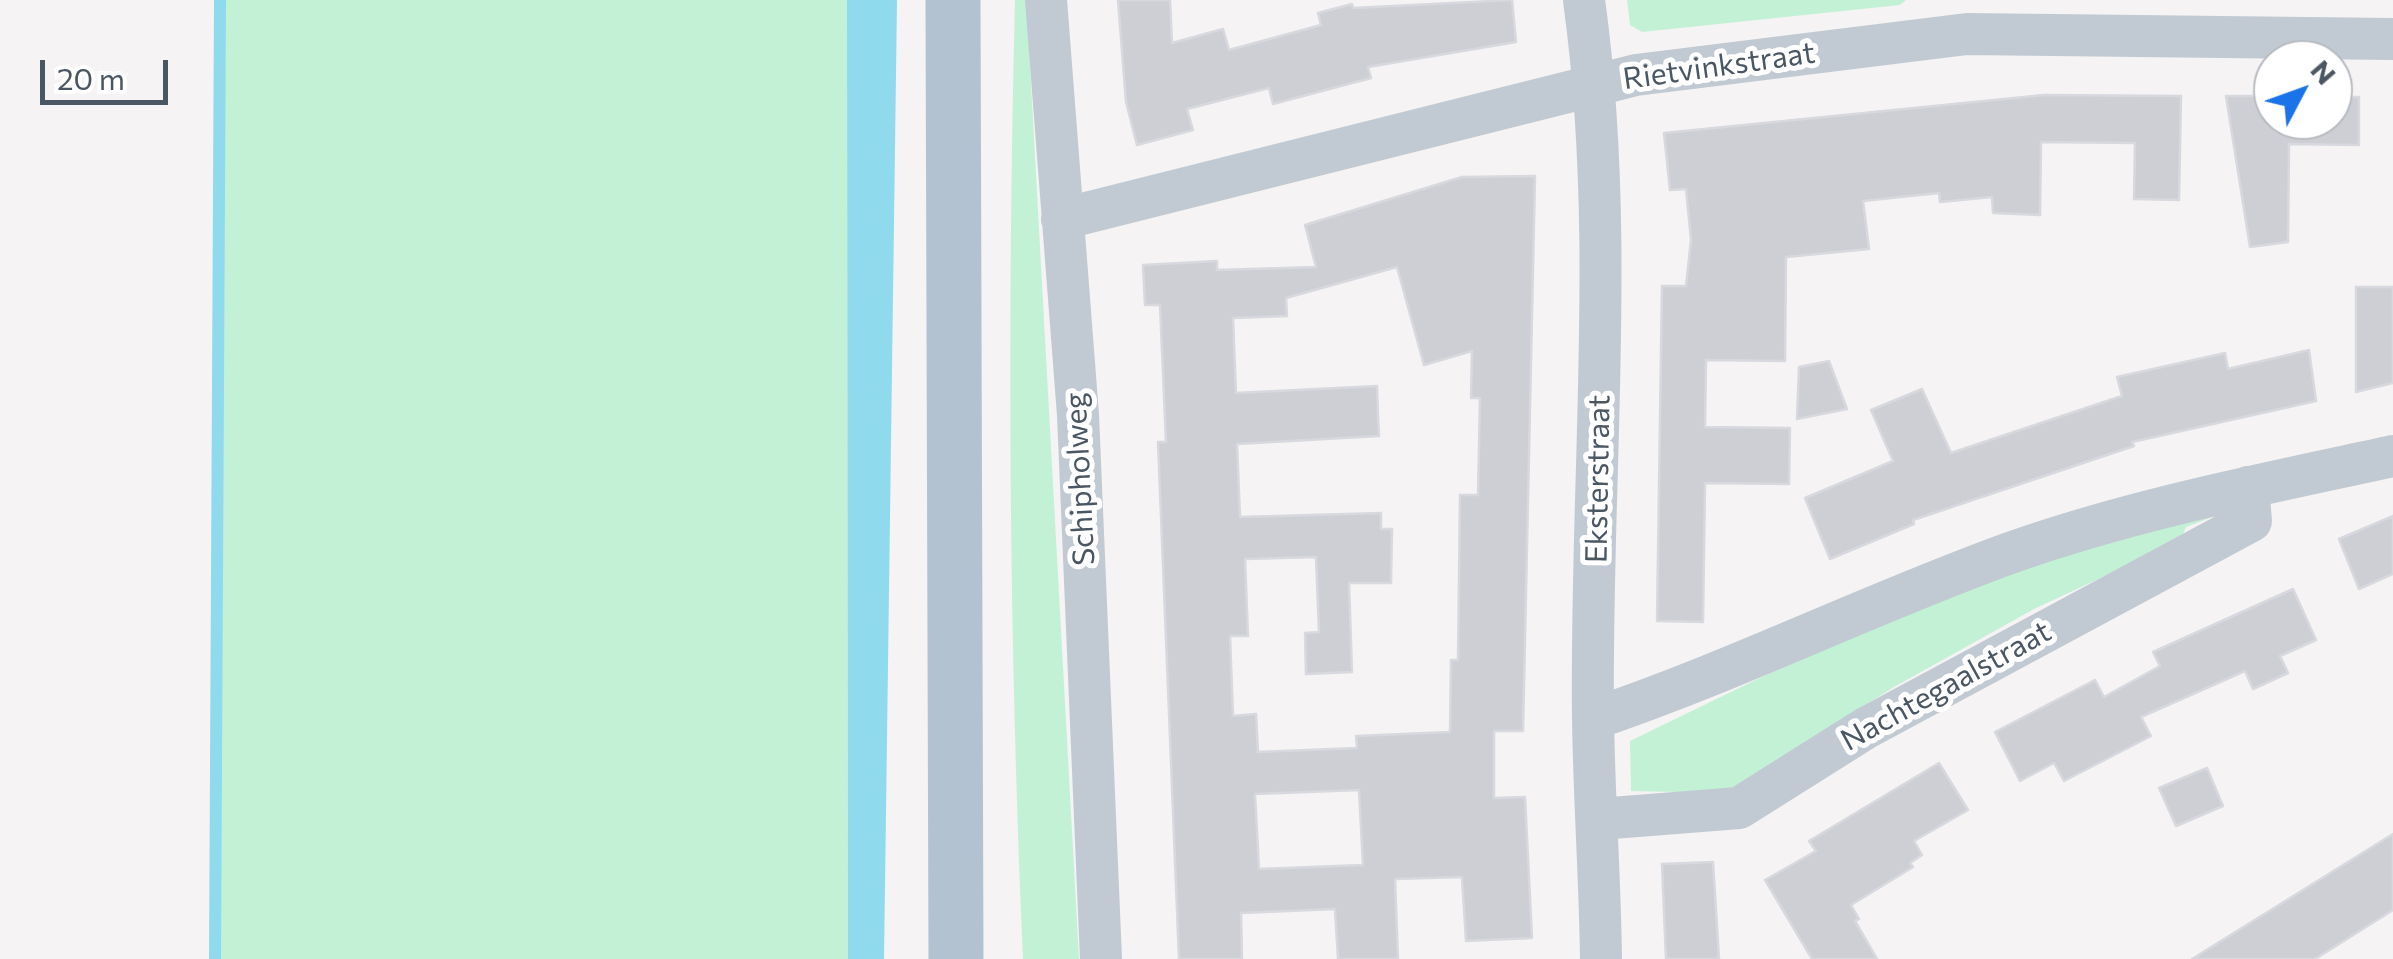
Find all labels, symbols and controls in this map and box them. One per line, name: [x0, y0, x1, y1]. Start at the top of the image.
street label: Rietvinkstraat: [1621, 35, 1817, 97]
scale bar: [45, 40, 172, 102]
north arrow: [2253, 40, 2353, 140]
text: N: [2304, 53, 2344, 91]
text: 20 m: [57, 59, 125, 96]
street label: Schipholweg: [1057, 391, 1103, 567]
street label: Eksterstraat: [1579, 395, 1617, 563]
street label: Nachtegaalstraat: [1835, 613, 2057, 759]

